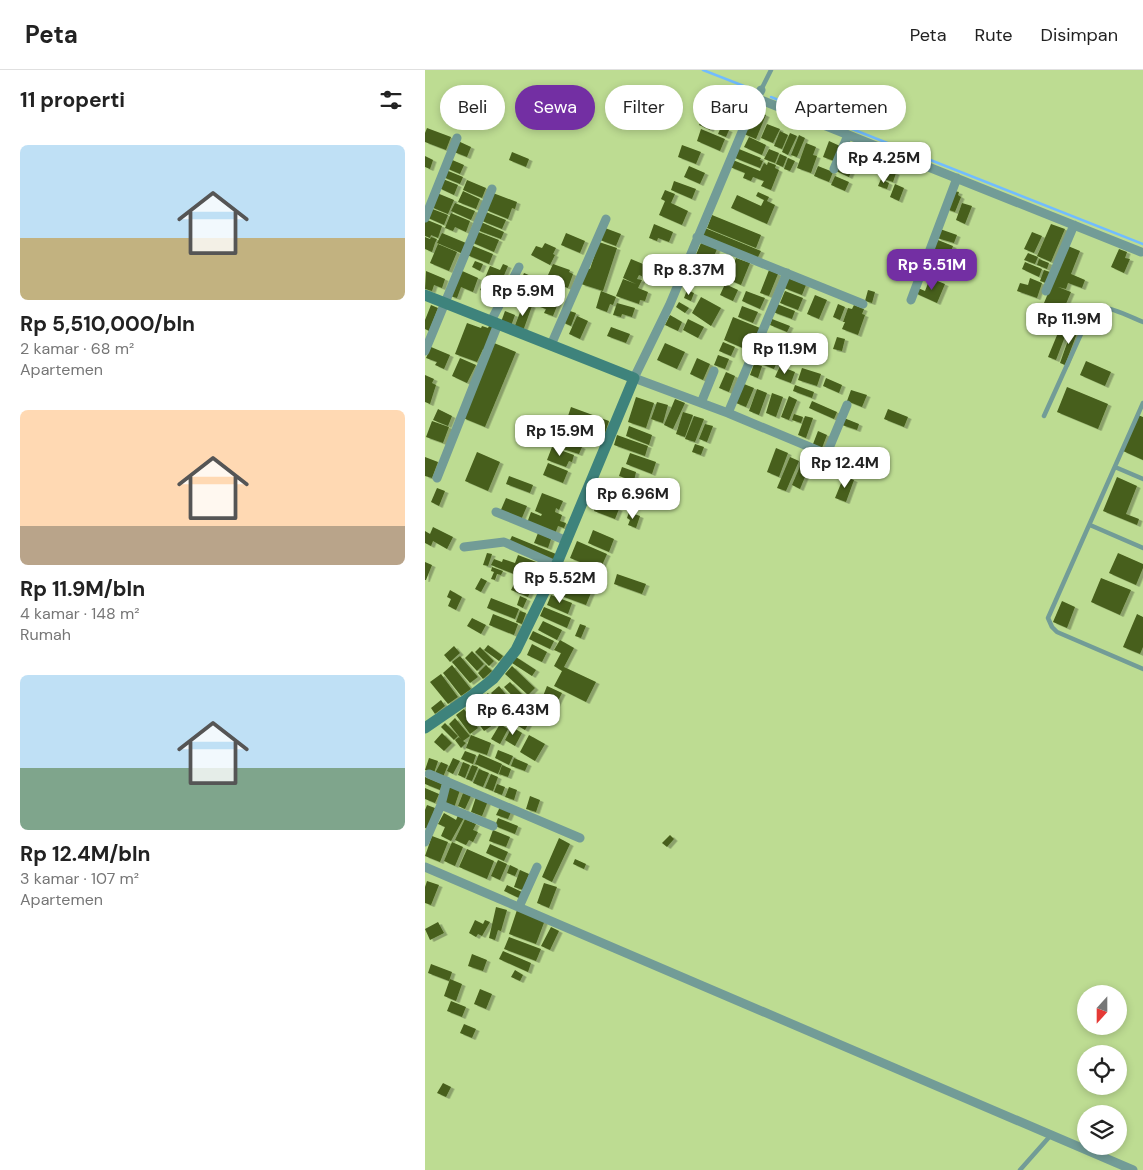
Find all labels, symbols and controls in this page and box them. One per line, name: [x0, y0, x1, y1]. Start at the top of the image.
text: Peta: [25, 19, 78, 50]
text: Peta: [910, 23, 946, 47]
text: Rute: [974, 23, 1013, 47]
text: Disimpan: [1041, 23, 1118, 47]
chip: Beli: [440, 85, 505, 130]
chip: Sewa: [515, 85, 595, 130]
chip: Filter: [605, 85, 683, 130]
chip: Baru: [693, 85, 766, 130]
chip: Apartemen: [776, 85, 906, 130]
text: 11 properti: [20, 86, 125, 114]
icon: filters: [377, 86, 405, 114]
pin: Rp 4.25M: [832, 142, 936, 184]
text: Rp 4.25M: [848, 147, 920, 168]
icon: home: [168, 178, 258, 268]
pin: Rp 5.51M: [880, 248, 984, 291]
pin: Rp 8.37M: [637, 254, 741, 296]
text: Rp 5.51M: [898, 254, 966, 275]
text: Rp 8.37M: [654, 259, 724, 280]
pin: Rp 5.9M: [477, 274, 569, 317]
text: Rp 5.9M: [492, 280, 554, 301]
pin: Rp 11.9M: [1017, 302, 1121, 345]
text: Rp 11.9M: [1037, 308, 1101, 329]
text: Rp 5,510,000/bln: [20, 310, 195, 338]
pin: Rp 11.9M: [733, 332, 837, 375]
text: 2 kamar · 68 m²: [20, 338, 134, 359]
text: Rp 11.9M: [753, 338, 817, 359]
text: Apartemen: [20, 359, 103, 380]
pin: Rp 15.9M: [508, 414, 612, 457]
text: Rp 15.9M: [526, 420, 594, 441]
icon: home: [168, 443, 258, 533]
pin: Rp 12.4M: [793, 446, 897, 489]
text: Rp 12.4M: [811, 452, 879, 473]
pin: Rp 6.96M: [581, 478, 685, 520]
text: Rp 6.96M: [597, 483, 669, 504]
pin: Rp 5.52M: [508, 562, 612, 604]
text: Rp 5.52M: [524, 567, 596, 588]
text: Rp 11.9M/bln: [20, 575, 145, 603]
text: 4 kamar · 148 m²: [20, 603, 139, 624]
text: Rumah: [20, 624, 71, 645]
pin: Rp 6.43M: [461, 694, 565, 736]
text: Rp 6.43M: [477, 699, 549, 720]
icon: home: [168, 708, 258, 798]
text: Rp 12.4M/bln: [20, 840, 151, 868]
text: 3 kamar · 107 m²: [20, 868, 139, 889]
text: Apartemen: [20, 889, 103, 910]
north arrow: [1077, 985, 1127, 1035]
map controls: [1077, 985, 1127, 1155]
button: locate: [1077, 1045, 1127, 1095]
button: layers: [1077, 1105, 1127, 1155]

